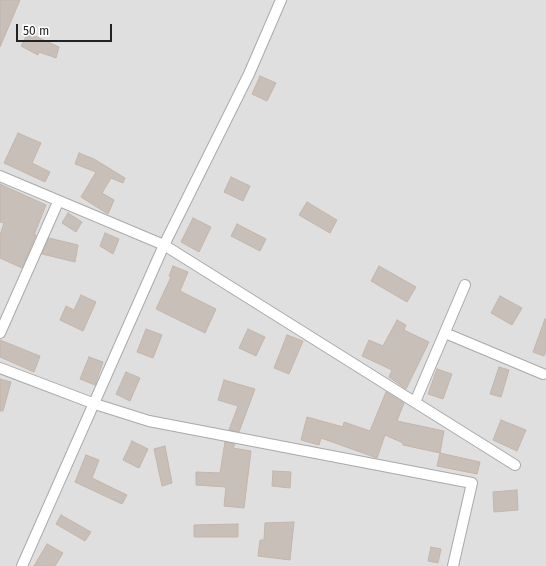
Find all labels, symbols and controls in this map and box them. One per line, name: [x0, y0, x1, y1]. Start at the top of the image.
scale bar: [18, 16, 114, 42]
text: 50 m: [23, 24, 49, 38]

